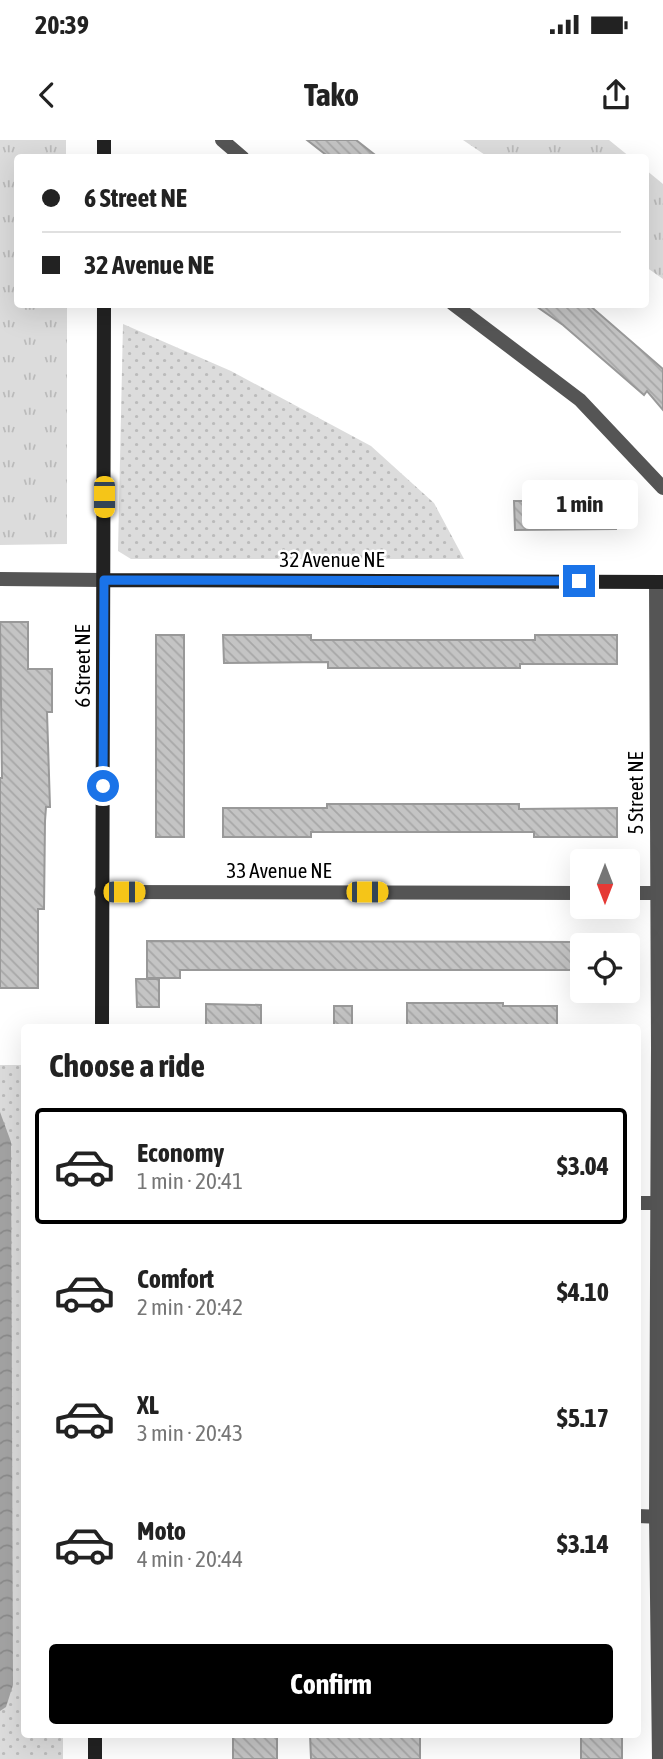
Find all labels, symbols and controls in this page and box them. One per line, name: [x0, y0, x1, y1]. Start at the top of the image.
text: 20:39: [35, 10, 89, 40]
icon: back: [28, 76, 66, 114]
text: Tako: [304, 76, 359, 113]
icon: share: [597, 76, 635, 114]
text: 6 Street NE: [84, 183, 187, 213]
text: 32 Avenue NE: [84, 250, 214, 280]
car: [94, 476, 115, 518]
callout: 1 min: [521, 480, 637, 528]
text: 1 min: [557, 491, 603, 517]
street label: 32 Avenue NE: [280, 547, 385, 571]
route end: [563, 565, 595, 597]
street label: 6 Street NE: [70, 624, 94, 708]
street label: 5 Street NE: [623, 751, 647, 835]
route start: [87, 770, 119, 802]
north arrow: [570, 849, 640, 919]
map controls: [570, 849, 640, 1003]
street label: 33 Avenue NE: [227, 858, 332, 882]
car: [104, 882, 146, 903]
car: [347, 882, 389, 903]
button: locate: [570, 933, 640, 1003]
text: Choose a ride: [49, 1047, 205, 1084]
icon: car: [53, 1135, 116, 1198]
text: Economy: [137, 1138, 224, 1168]
text: $3.04: [557, 1151, 609, 1181]
text: 1 min · 20:41: [137, 1168, 243, 1194]
icon: car: [53, 1261, 116, 1324]
text: Comfort: [137, 1264, 214, 1294]
text: $4.10: [557, 1277, 609, 1307]
text: 2 min · 20:42: [137, 1294, 243, 1320]
icon: car: [53, 1387, 116, 1450]
text: XL: [137, 1390, 159, 1420]
text: $5.17: [557, 1403, 609, 1433]
text: 3 min · 20:43: [137, 1420, 243, 1446]
icon: car: [53, 1513, 116, 1576]
text: Moto: [137, 1516, 186, 1546]
text: $3.14: [557, 1529, 609, 1559]
text: 4 min · 20:44: [137, 1546, 243, 1572]
button: Confirm: [49, 1644, 613, 1724]

